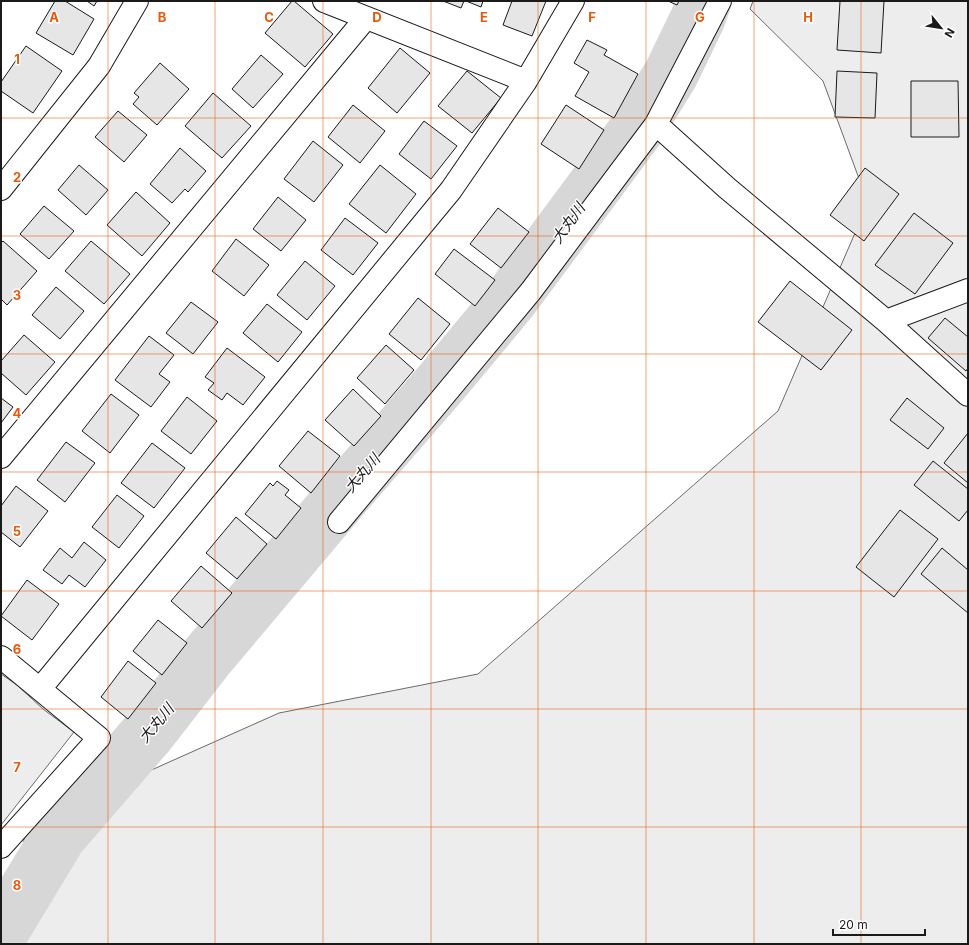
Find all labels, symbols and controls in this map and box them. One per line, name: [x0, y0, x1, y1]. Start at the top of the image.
north arrow: [921, 8, 961, 48]
text: A: [49, 9, 59, 25]
text: B: [158, 9, 167, 25]
text: C: [264, 9, 274, 25]
text: D: [372, 9, 382, 25]
text: E: [480, 9, 488, 25]
text: F: [588, 9, 596, 25]
text: G: [695, 9, 705, 25]
text: H: [803, 9, 813, 25]
text: N: [942, 26, 958, 40]
text: 1: [14, 51, 20, 67]
text: 2: [13, 169, 21, 185]
water label: 大丸川: [547, 198, 590, 247]
text: 3: [13, 287, 21, 303]
text: 4: [13, 405, 22, 421]
water label: 大丸川: [340, 448, 385, 496]
text: 5: [13, 523, 21, 539]
text: 6: [13, 641, 21, 657]
water label: 大丸川: [134, 698, 179, 746]
text: 7: [13, 759, 21, 775]
text: 8: [13, 877, 21, 893]
scale bar: [833, 911, 925, 937]
text: 20 m: [839, 917, 868, 932]

